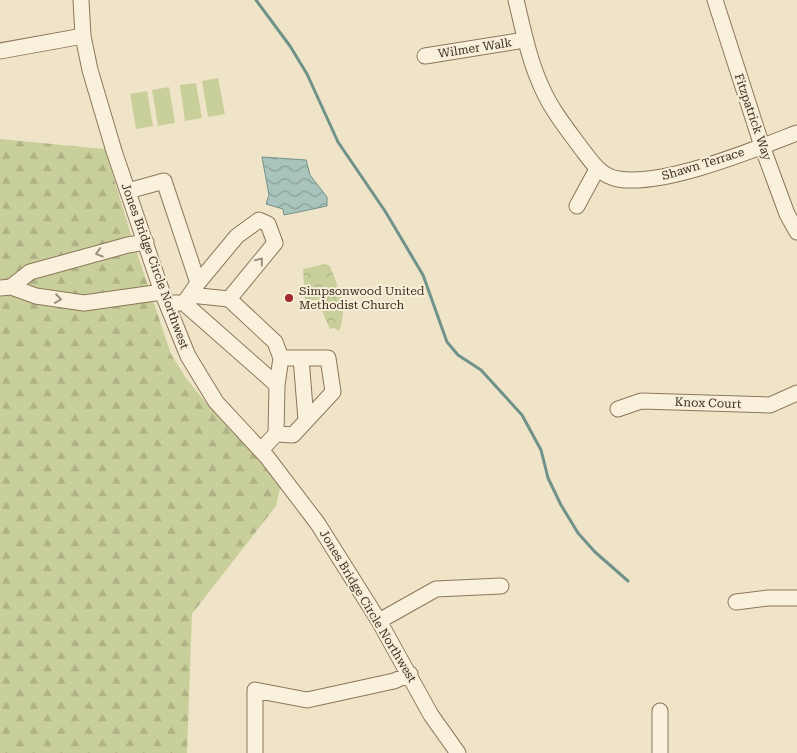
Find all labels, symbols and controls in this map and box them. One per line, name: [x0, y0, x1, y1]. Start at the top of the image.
street label: Wilmer Walk: [437, 35, 513, 61]
street label: Fitzpatrick Way: [732, 72, 775, 163]
street label: Shawn Terrace: [660, 145, 746, 183]
street label: Jones Bridge Circle Northwest: [118, 181, 192, 351]
one-way arrow: [95, 247, 103, 257]
one-way arrow: [254, 257, 263, 267]
place label: Simpsonwood United Methodist Church: [299, 284, 425, 312]
marker: Simpsonwood United Methodist Church: [283, 292, 295, 304]
one-way arrow: [54, 293, 62, 304]
street label: Knox Court: [674, 395, 742, 411]
street label: Jones Bridge Circle Northwest: [317, 527, 419, 685]

